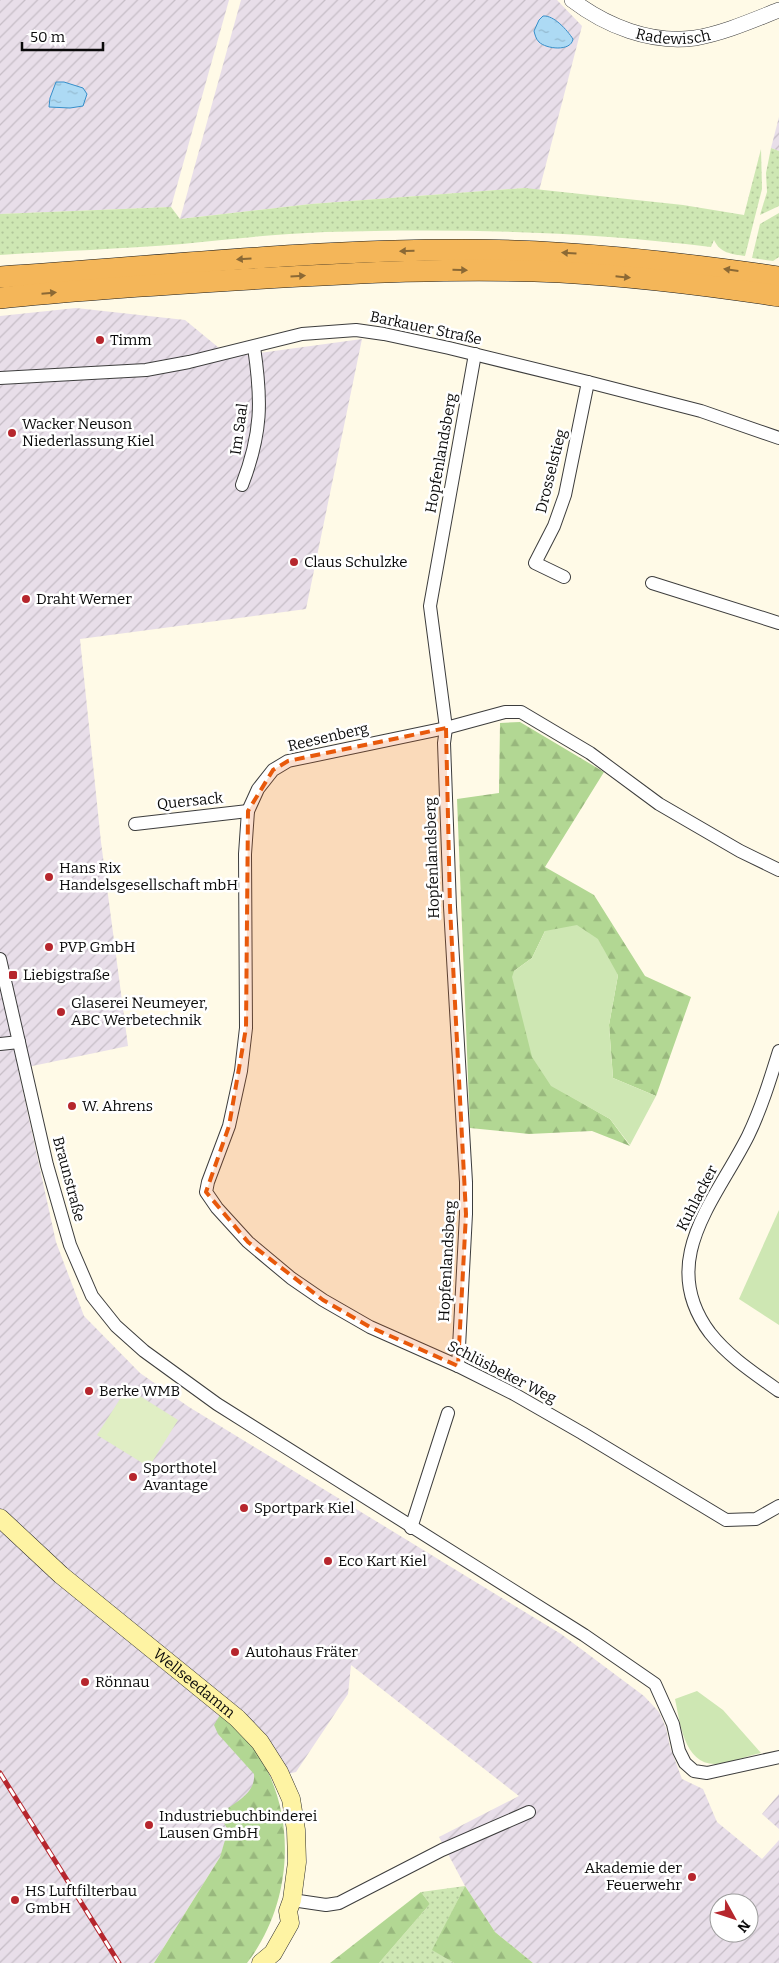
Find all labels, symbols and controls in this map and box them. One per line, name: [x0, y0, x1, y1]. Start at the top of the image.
scale bar: [22, 20, 104, 52]
street label: Radewisch: [634, 24, 713, 48]
text: 50 m: [30, 28, 66, 46]
one-way arrow: [399, 247, 415, 255]
one-way arrow: [561, 249, 577, 257]
one-way arrow: [236, 255, 252, 263]
one-way arrow: [453, 266, 469, 274]
one-way arrow: [722, 266, 738, 274]
one-way arrow: [290, 272, 306, 280]
one-way arrow: [615, 274, 631, 282]
one-way arrow: [41, 289, 57, 297]
street label: Barkauer Straße: [369, 307, 483, 349]
place label: Timm: [110, 331, 152, 349]
marker: Timm: [94, 334, 106, 346]
street label: Hopfenlandsberg: [422, 392, 460, 514]
street label: Im Saal: [226, 402, 252, 456]
place label: Wacker Neuson Niederlassung Kiel: [22, 415, 154, 450]
marker: Wacker Neuson Niederlassung Kiel: [6, 427, 18, 439]
street label: Drosselstieg: [532, 427, 570, 515]
place label: Claus Schulzke: [304, 553, 408, 571]
marker: Claus Schulzke: [288, 556, 300, 568]
place label: Draht Werner: [36, 590, 132, 608]
marker: Draht Werner: [20, 593, 32, 605]
street label: Reesenberg: [286, 719, 370, 755]
street label: Quersack: [156, 789, 224, 813]
street label: Hopfenlandsberg: [421, 797, 443, 919]
place label: Hans Rix Handelsgesellschaft mbH: [59, 859, 238, 894]
marker: Hans Rix Handelsgesellschaft mbH: [43, 871, 55, 883]
place label: PVP GmbH: [59, 938, 135, 956]
marker: PVP GmbH: [43, 941, 55, 953]
place label: Liebigstraße: [23, 966, 110, 984]
marker: Liebigstraße: [7, 969, 19, 981]
place label: Glaserei Neumeyer, ABC Werbetechnik: [71, 994, 208, 1029]
marker: Glaserei Neumeyer, ABC Werbetechnik: [55, 1006, 67, 1018]
place label: W. Ahrens: [82, 1097, 153, 1115]
marker: W. Ahrens: [66, 1100, 78, 1112]
street label: Braunstraße: [49, 1135, 89, 1223]
street label: Kuhlacker: [673, 1162, 721, 1234]
street label: Hopfenlandsberg: [435, 1200, 459, 1322]
street label: Schlüsbeker Weg: [444, 1337, 560, 1407]
place label: Berke WMB: [99, 1382, 180, 1400]
marker: Berke WMB: [83, 1385, 95, 1397]
place label: Sporthotel Avantage: [143, 1459, 217, 1494]
marker: Sporthotel Avantage: [127, 1471, 139, 1483]
place label: Sportpark Kiel: [254, 1499, 355, 1517]
marker: Sportpark Kiel: [238, 1502, 250, 1514]
place label: Eco Kart Kiel: [338, 1552, 427, 1570]
marker: Eco Kart Kiel: [322, 1555, 334, 1567]
place label: Autohaus Fräter: [245, 1643, 358, 1661]
street label: Wellseedamm: [150, 1645, 239, 1722]
marker: Autohaus Fräter: [229, 1646, 241, 1658]
place label: Rönnau: [95, 1673, 150, 1691]
marker: Rönnau: [79, 1676, 91, 1688]
place label: Industriebuchbinderei Lausen GmbH: [159, 1807, 318, 1842]
marker: Industriebuchbinderei Lausen GmbH: [143, 1819, 155, 1831]
place label: Akademie der Feuerwehr: [584, 1859, 682, 1894]
marker: Akademie der Feuerwehr: [686, 1871, 698, 1883]
place label: HS Luftfilterbau GmbH: [25, 1882, 137, 1917]
north arrow: [709, 1893, 759, 1943]
marker: HS Luftfilterbau GmbH: [9, 1894, 21, 1906]
text: N: [733, 1916, 754, 1936]

